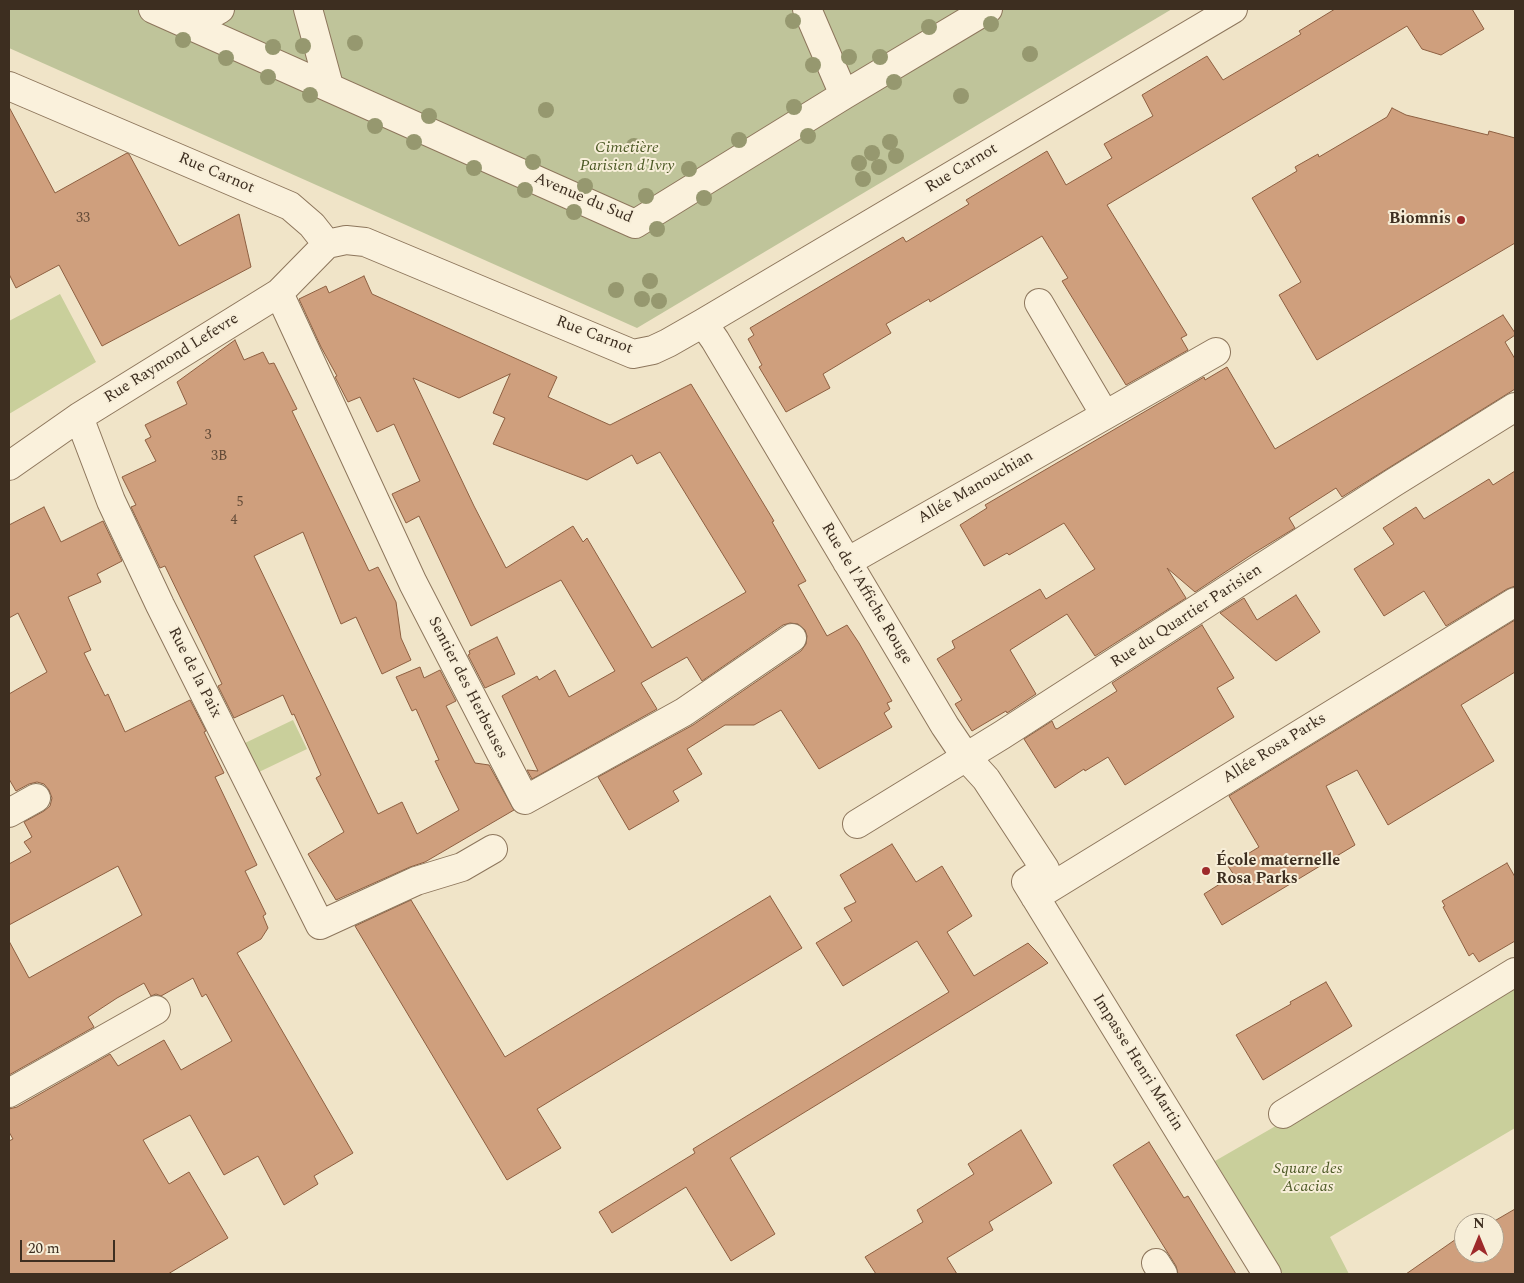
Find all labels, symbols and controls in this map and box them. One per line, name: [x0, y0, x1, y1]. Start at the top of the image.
park label: Cimetière Parisien d'Ivry: [580, 139, 674, 177]
street label: Rue Carnot: [922, 140, 1002, 198]
street label: Rue Carnot: [175, 149, 257, 199]
street label: Avenue du Sud: [531, 170, 635, 228]
place label: Biomnis: [1389, 210, 1451, 230]
house number: 33: [76, 211, 90, 227]
marker: Biomnis: [1455, 214, 1467, 226]
street label: Rue Raymond Lefevre: [101, 310, 243, 408]
street label: Rue Carnot: [553, 313, 635, 359]
house number: 3: [205, 428, 211, 444]
street label: Allée Manouchian: [915, 447, 1037, 529]
house number: 3B: [211, 449, 227, 465]
house number: 5: [237, 495, 243, 511]
house number: 4: [231, 513, 237, 529]
street label: Rue de l'Affiche Rouge: [816, 520, 916, 668]
street label: Rue du Quartier Parisien: [1108, 561, 1266, 673]
street label: Sentier des Herbeuses: [423, 614, 511, 762]
street label: Rue de la Paix: [163, 624, 225, 722]
street label: Allée Rosa Parks: [1220, 710, 1330, 788]
place label: École maternelle Rosa Parks: [1216, 852, 1340, 890]
marker: École maternelle Rosa Parks: [1200, 865, 1212, 877]
street label: Impasse Henri Martin: [1087, 991, 1187, 1135]
park label: Square des Acacias: [1274, 1160, 1342, 1198]
north arrow: [1454, 1213, 1504, 1263]
text: N: [1473, 1213, 1485, 1234]
scale bar: [22, 1230, 118, 1262]
text: 20 m: [28, 1237, 60, 1260]

